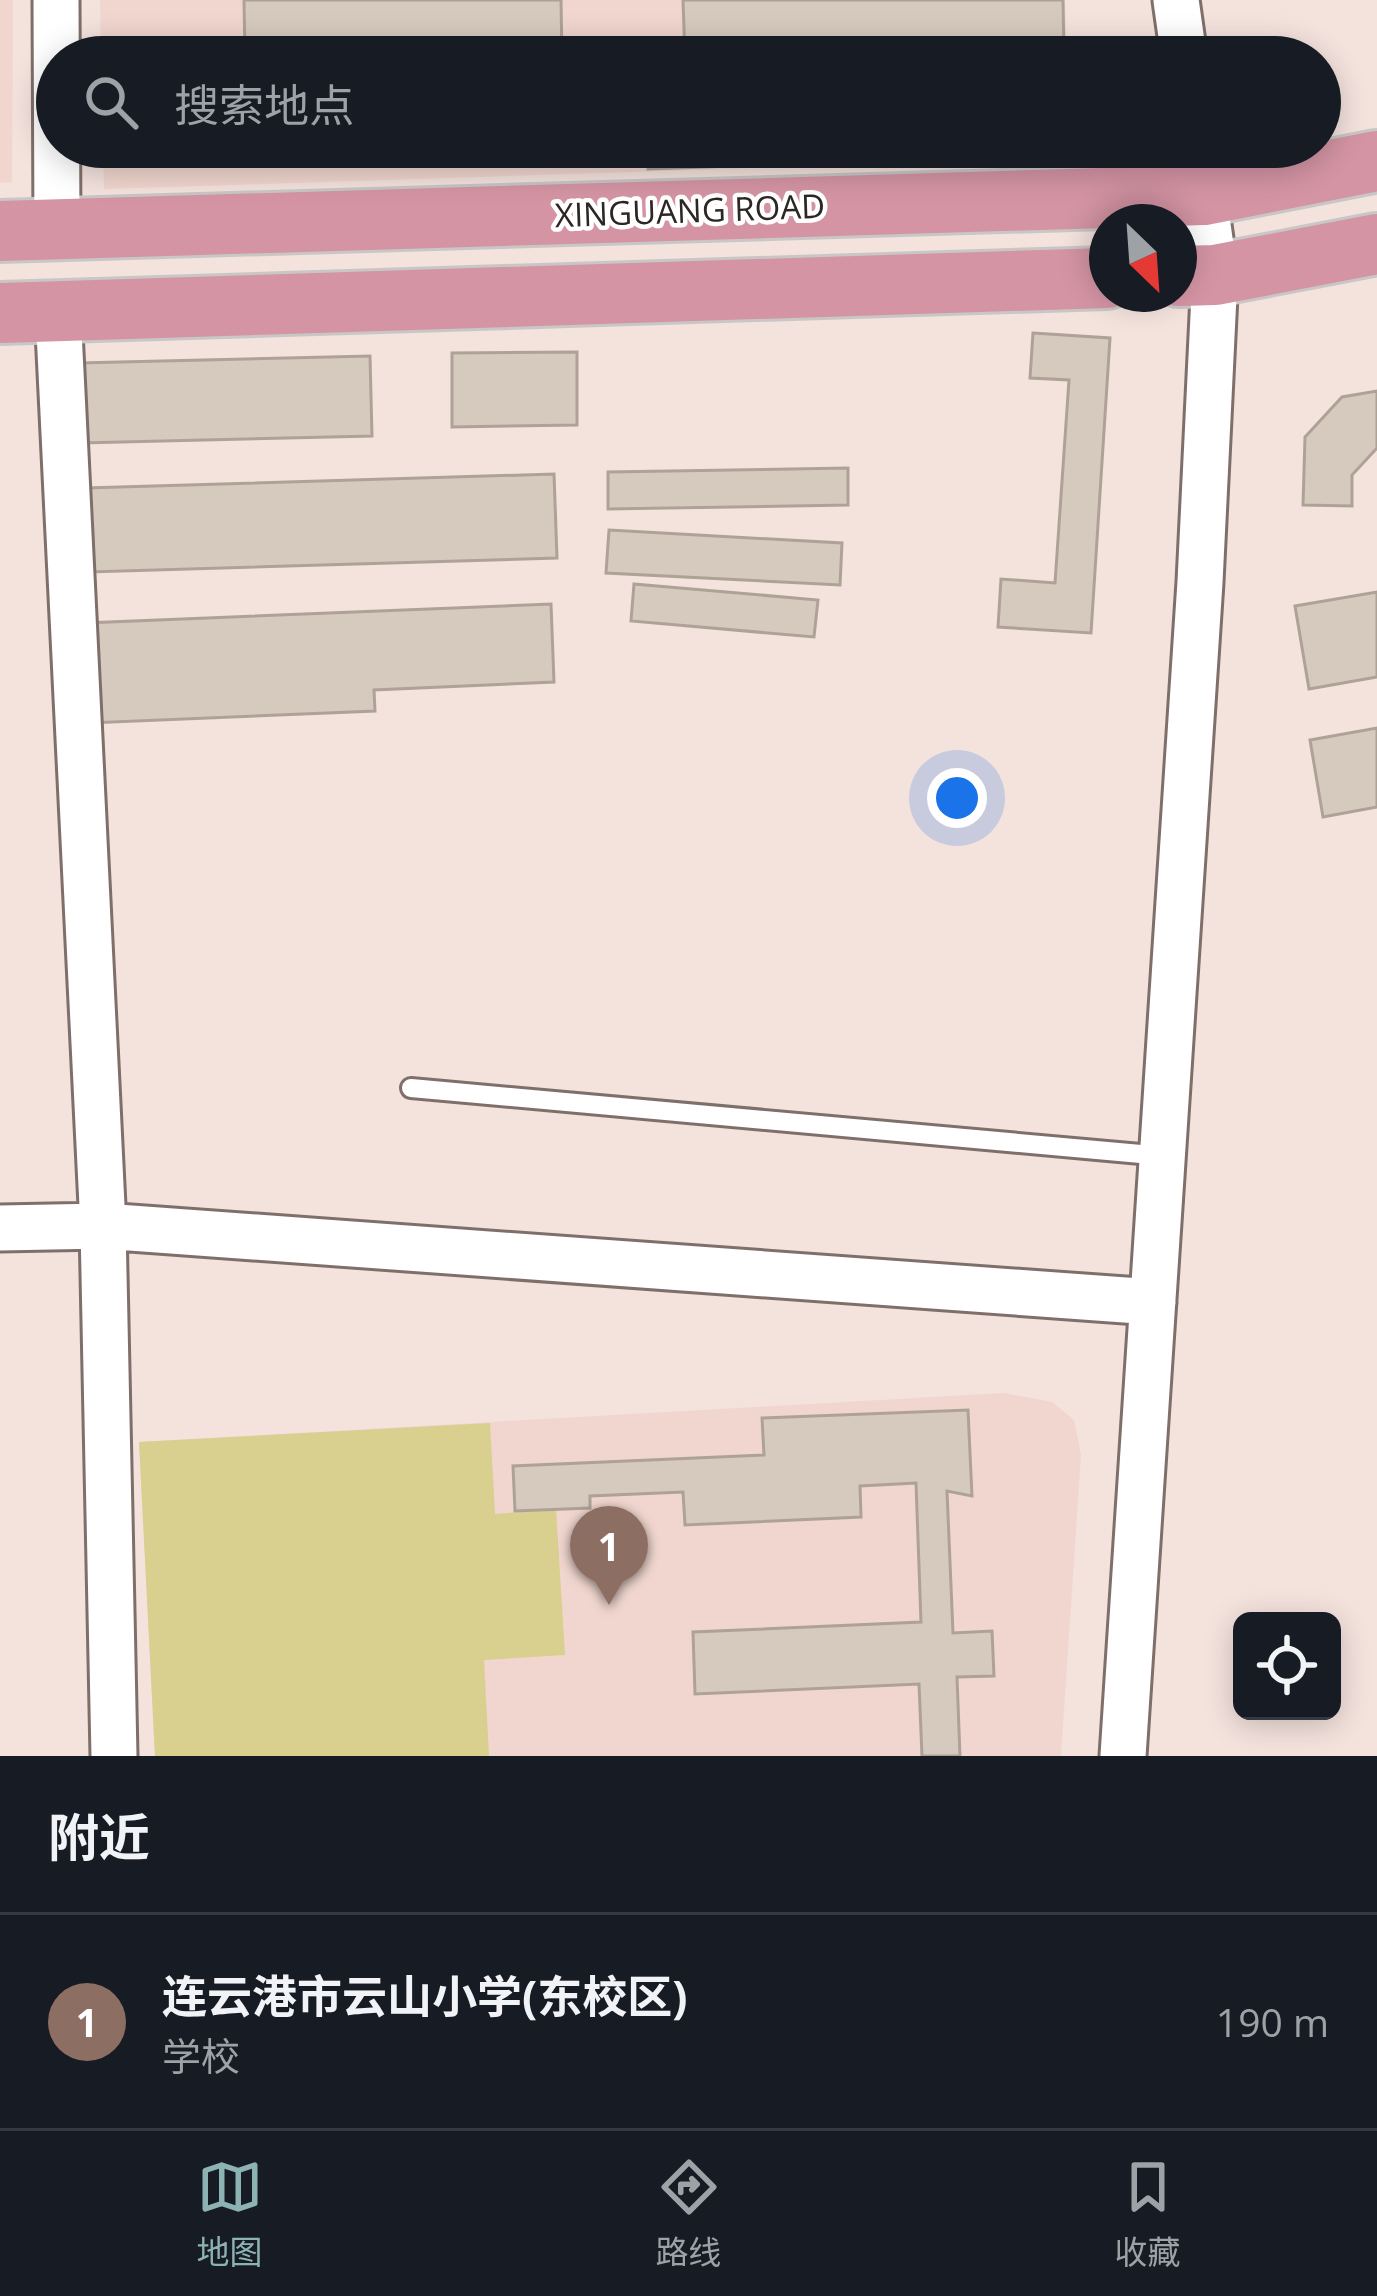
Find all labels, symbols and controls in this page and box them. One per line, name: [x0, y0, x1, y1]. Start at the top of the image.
search box: [36, 36, 1341, 168]
icon: search: [78, 69, 144, 135]
text: 搜索地点: [174, 74, 354, 135]
street label: XINGUANG ROAD: [554, 183, 826, 237]
north arrow: [1089, 204, 1197, 312]
your location: [927, 768, 987, 828]
pin: 1: [570, 1506, 648, 1605]
map controls: [1233, 1612, 1341, 1720]
button: locate: [1233, 1612, 1341, 1720]
text: 附近: [48, 1801, 150, 1871]
text: 连云港市云山小学(东校区): [162, 1965, 688, 2026]
text: 1: [76, 1995, 98, 2048]
text: 190 m: [1216, 1995, 1329, 2048]
text: 学校: [162, 2029, 240, 2082]
tab: 地图: [197, 2154, 263, 2274]
tab: 路线: [656, 2154, 722, 2274]
tab: 收藏: [1115, 2154, 1181, 2274]

